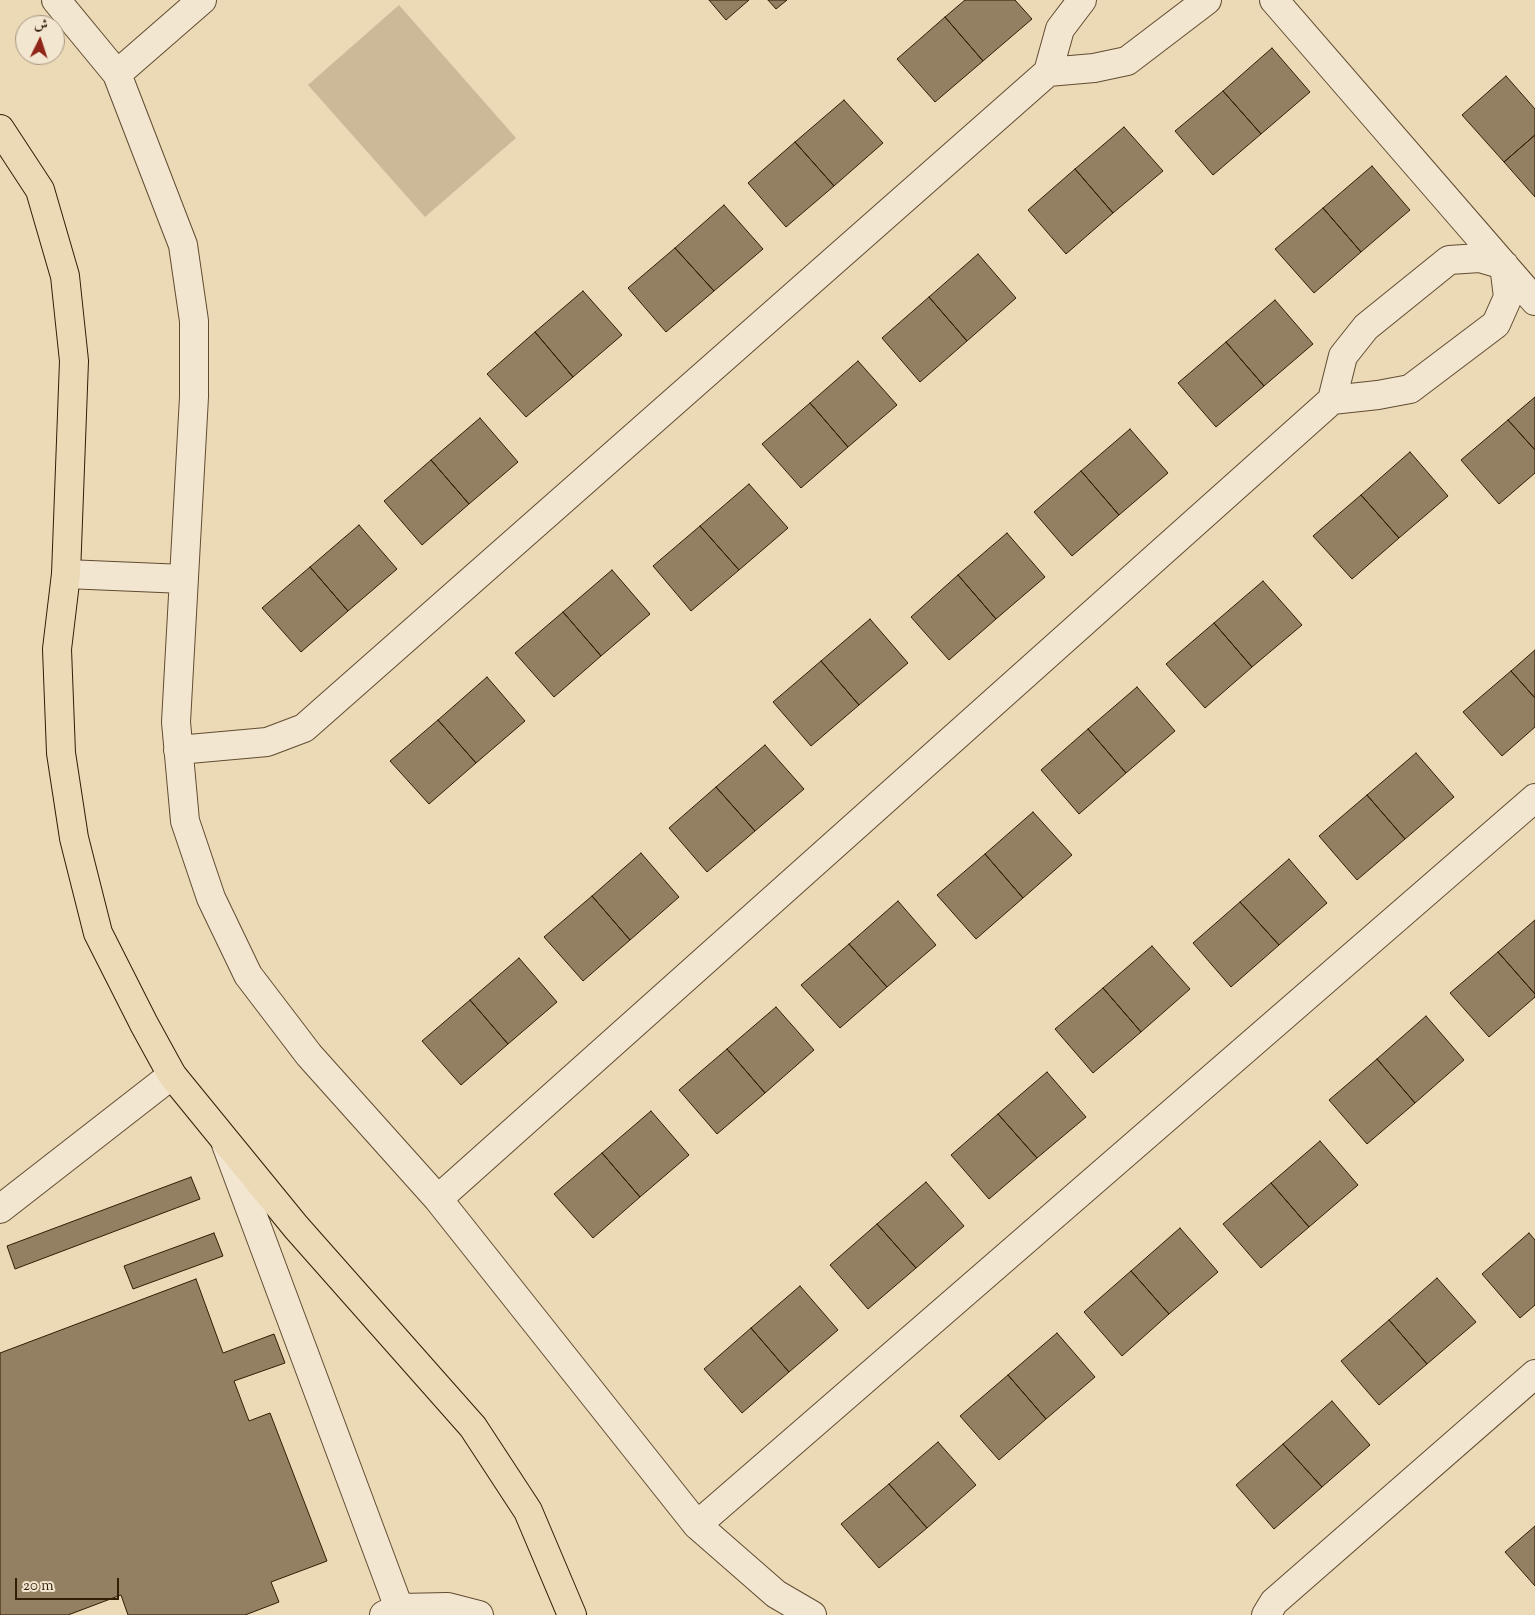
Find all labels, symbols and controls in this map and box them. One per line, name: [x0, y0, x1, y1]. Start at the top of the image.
north arrow: [15, 15, 65, 65]
text: ش: [33, 16, 49, 36]
scale bar: [18, 1568, 121, 1600]
text: 20 m: [23, 1576, 54, 1597]

